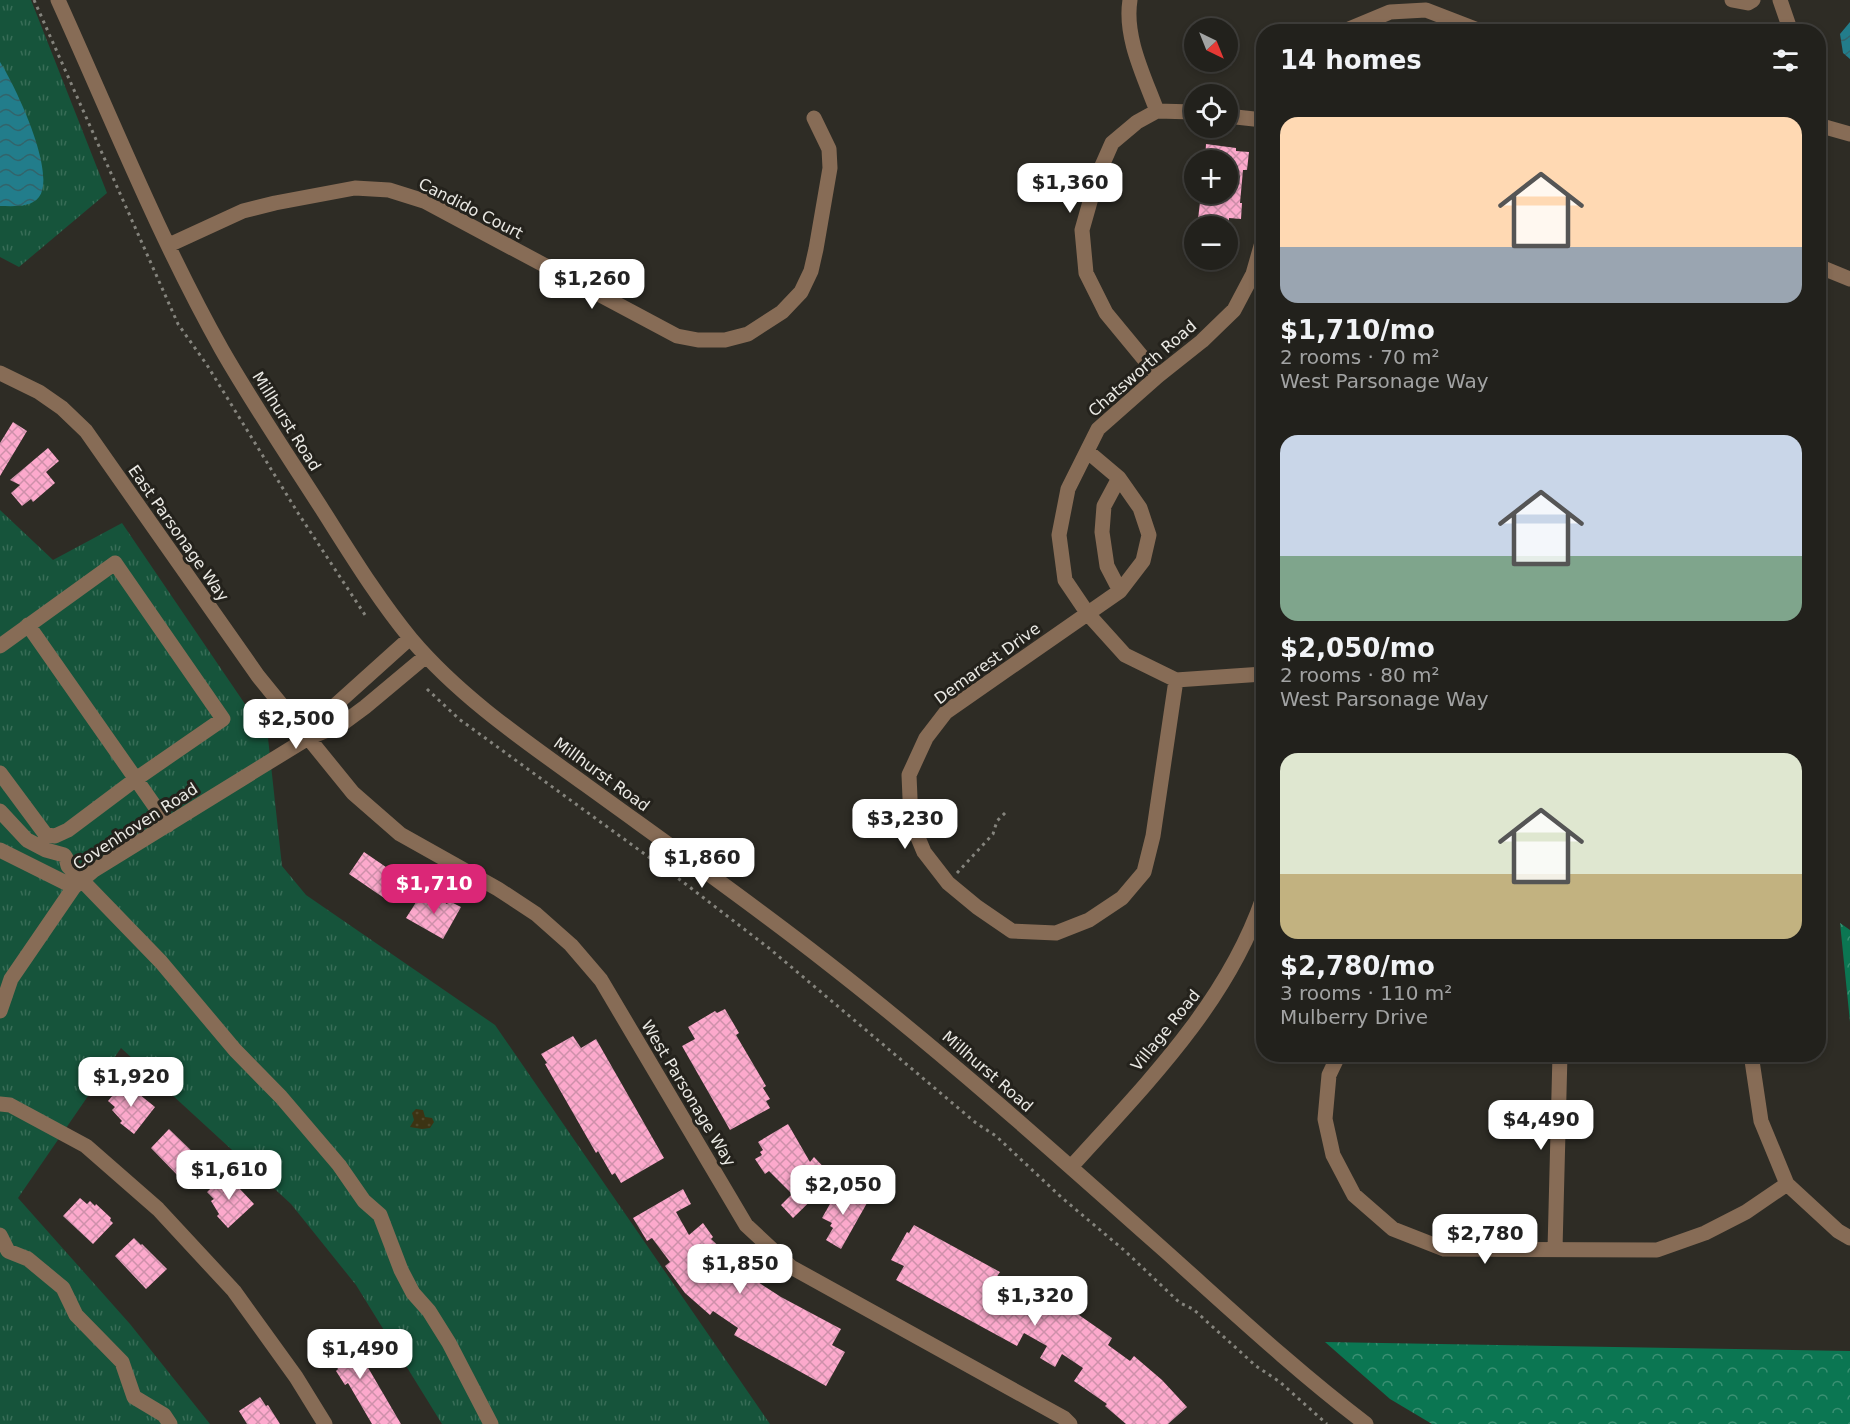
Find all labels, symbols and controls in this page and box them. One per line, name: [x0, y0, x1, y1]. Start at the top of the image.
north arrow: [1184, 18, 1238, 72]
map controls: [1184, 18, 1238, 270]
icon: filters: [1769, 44, 1802, 77]
text: 14 homes: [1280, 45, 1422, 75]
button: locate: [1184, 84, 1238, 138]
button: +: [1184, 150, 1238, 204]
icon: home: [1487, 156, 1595, 264]
pin: $1,360: [1021, 163, 1119, 214]
text: $1,360: [1031, 170, 1109, 194]
street label: Candido Court: [415, 174, 526, 243]
button: −: [1184, 216, 1238, 270]
pin: $1,260: [543, 259, 641, 310]
text: $1,260: [553, 266, 631, 290]
text: $1,710/mo: [1280, 315, 1435, 345]
street label: Chatsworth Road: [1084, 316, 1200, 420]
text: 2 rooms · 70 m²: [1280, 345, 1440, 369]
street label: Millhurst Road: [248, 368, 325, 475]
text: West Parsonage Way: [1280, 369, 1489, 393]
street label: East Parsonage Way: [124, 461, 233, 605]
icon: home: [1487, 474, 1595, 582]
street label: Demarest Drive: [931, 619, 1044, 708]
text: $2,050/mo: [1280, 633, 1435, 663]
text: 2 rooms · 80 m²: [1280, 663, 1440, 687]
text: West Parsonage Way: [1280, 687, 1489, 711]
pin: $2,500: [247, 699, 345, 750]
text: $2,500: [257, 706, 335, 730]
street label: Millhurst Road: [550, 733, 653, 816]
street label: Covenhoven Road: [69, 779, 201, 874]
icon: home: [1487, 792, 1595, 900]
pin: $3,230: [856, 799, 954, 850]
text: $3,230: [866, 806, 944, 830]
pin: $1,860: [653, 838, 751, 889]
text: $1,860: [663, 845, 741, 869]
pin: $1,710: [385, 864, 483, 915]
text: $1,710: [395, 871, 473, 895]
text: $2,780/mo: [1280, 951, 1435, 981]
text: 3 rooms · 110 m²: [1280, 981, 1452, 1005]
street label: Village Road: [1127, 986, 1204, 1075]
text: Mulberry Drive: [1280, 1005, 1428, 1029]
street label: West Parsonage Way: [637, 1017, 740, 1170]
street label: Millhurst Road: [938, 1027, 1037, 1116]
pin: $1,920: [82, 1057, 180, 1108]
text: $1,920: [92, 1064, 170, 1088]
pin: $4,490: [1492, 1100, 1590, 1151]
text: $4,490: [1502, 1107, 1580, 1131]
pin: $1,610: [180, 1150, 278, 1201]
text: $1,610: [190, 1157, 268, 1181]
pin: $2,050: [794, 1165, 892, 1216]
text: $2,050: [804, 1172, 882, 1196]
pin: $2,780: [1436, 1214, 1534, 1265]
text: $2,780: [1446, 1221, 1524, 1245]
pin: $1,850: [691, 1244, 789, 1295]
text: $1,850: [701, 1251, 779, 1275]
pin: $1,320: [986, 1276, 1084, 1327]
text: $1,320: [996, 1283, 1074, 1307]
pin: $1,490: [311, 1329, 409, 1380]
text: $1,490: [321, 1336, 399, 1360]

